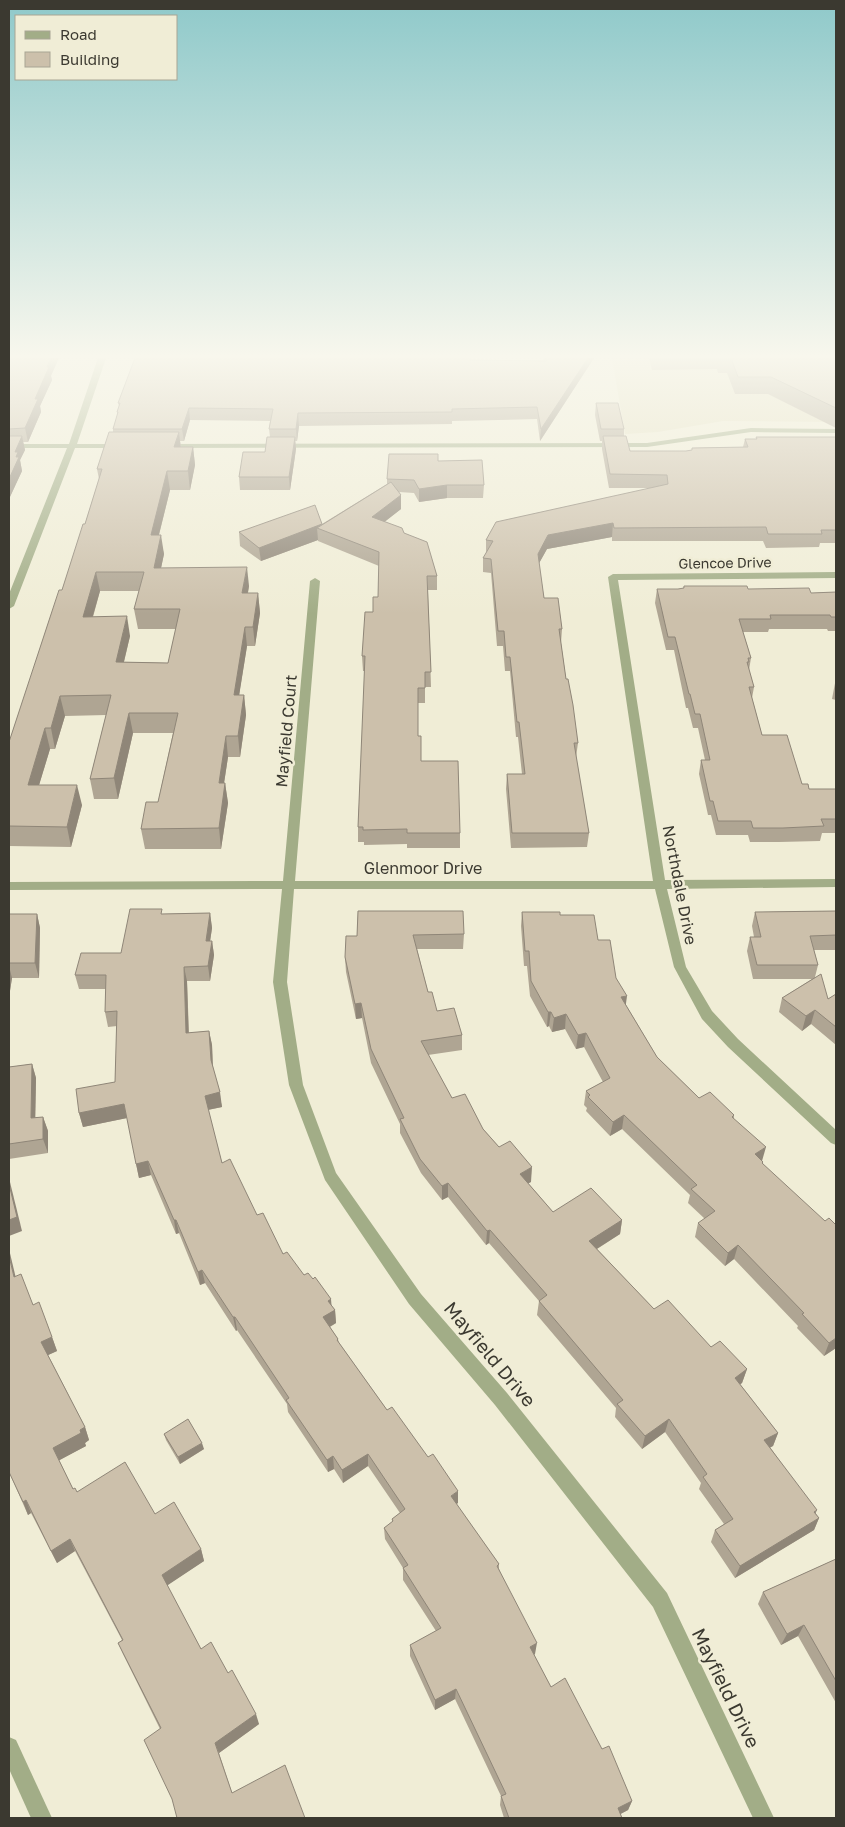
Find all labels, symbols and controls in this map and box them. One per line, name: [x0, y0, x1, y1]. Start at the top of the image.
legend: [15, 15, 178, 80]
text: Road: [60, 25, 97, 43]
text: Building: [60, 50, 120, 68]
street label: Glencoe Drive: [678, 553, 772, 572]
street label: Mayfield Court: [271, 674, 301, 788]
street label: Northdale Drive: [659, 824, 701, 946]
street label: Glenmoor Drive: [364, 858, 482, 878]
street label: Mayfield Drive: [440, 1296, 541, 1411]
street label: Mayfield Drive: [688, 1624, 765, 1751]

